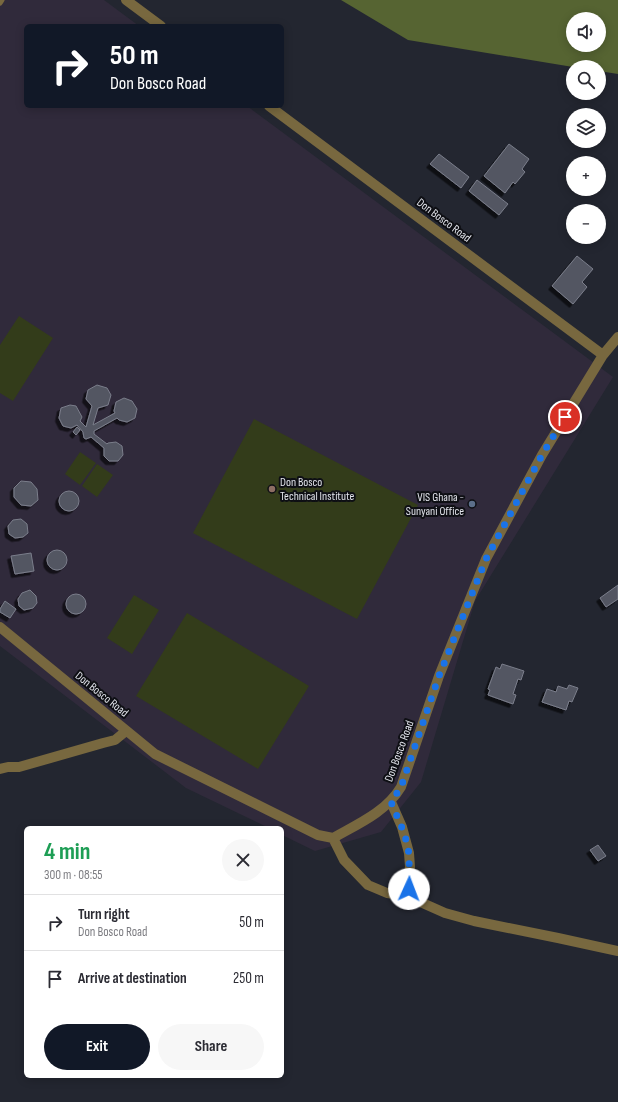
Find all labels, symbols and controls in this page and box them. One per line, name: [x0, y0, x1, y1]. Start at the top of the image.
map controls: [566, 12, 606, 244]
button: sound: [566, 12, 606, 52]
text: 50 m: [110, 39, 159, 72]
icon: right: [44, 40, 96, 92]
button: search: [566, 60, 606, 100]
text: Don Bosco Road: [110, 73, 206, 94]
button: layers: [566, 108, 606, 148]
button: +: [566, 156, 606, 196]
street label: Don Bosco Road: [414, 195, 474, 246]
button: −: [566, 204, 606, 244]
pin: [548, 400, 582, 434]
icon: arrive: [554, 406, 576, 428]
place label: Don Bosco Technical Institute: [280, 475, 355, 504]
marker: Don Bosco Technical Institute: [267, 484, 277, 494]
place label: VIS Ghana - Sunyani Office: [406, 490, 464, 519]
marker: VIS Ghana - Sunyani Office: [467, 499, 477, 509]
street label: Don Bosco Road: [72, 668, 131, 720]
street label: Don Bosco Road: [381, 718, 417, 784]
text: 4 min: [44, 837, 90, 866]
button: close: [222, 839, 264, 881]
text: 300 m · 08:55: [44, 867, 103, 883]
position arrow: [388, 868, 430, 910]
text: Turn right: [78, 905, 130, 924]
icon: right: [44, 912, 66, 934]
text: 50 m: [239, 913, 264, 932]
text: Don Bosco Road: [78, 924, 148, 940]
icon: arrive: [44, 968, 66, 990]
text: Arrive at destination: [78, 969, 187, 988]
text: 250 m: [233, 969, 264, 988]
button: Exit: [44, 1024, 150, 1070]
button: Share: [158, 1024, 264, 1070]

